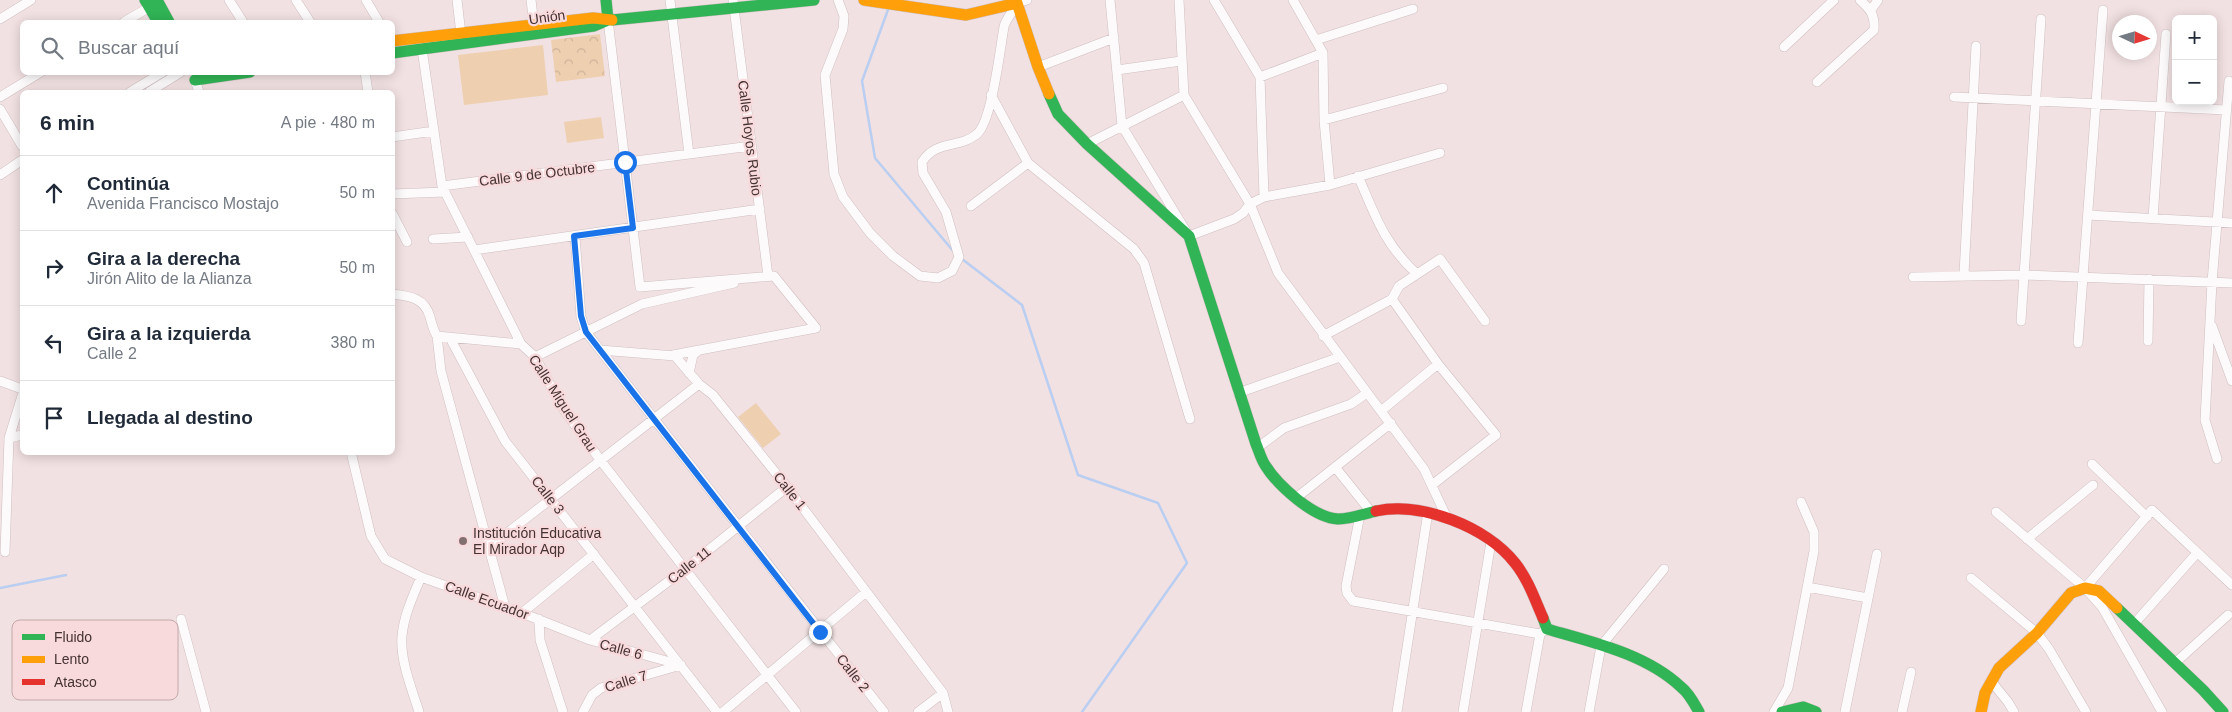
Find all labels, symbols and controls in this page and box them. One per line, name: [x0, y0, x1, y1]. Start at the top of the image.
street label: Unión: [528, 7, 566, 27]
north arrow: [2112, 15, 2157, 60]
map controls: [2172, 15, 2217, 105]
button: +: [2172, 15, 2217, 60]
search box: [20, 20, 395, 75]
icon: search: [38, 34, 66, 62]
text: Buscar aquí: [78, 37, 179, 58]
button: −: [2172, 60, 2217, 105]
street label: Calle Hoyos Rubio: [735, 79, 765, 197]
text: 6 min: [40, 111, 95, 134]
text: A pie · 480 m: [281, 114, 375, 131]
route start: [614, 151, 637, 174]
street label: Calle 9 de Octubre: [478, 159, 596, 189]
text: Continúa: [87, 173, 169, 194]
icon: ahead: [40, 179, 68, 207]
text: 50 m: [339, 184, 375, 201]
text: Avenida Francisco Mostajo: [87, 195, 279, 212]
text: Gira a la derecha: [87, 248, 240, 269]
icon: right: [40, 254, 68, 282]
text: 50 m: [339, 259, 375, 276]
text: Jirón Alito de la Alianza: [87, 270, 252, 287]
text: Gira a la izquierda: [87, 323, 251, 344]
icon: left: [40, 329, 68, 357]
text: 380 m: [331, 334, 375, 351]
text: Calle 2: [87, 345, 137, 362]
street label: Calle Miguel Grau: [526, 352, 600, 454]
icon: arrive: [40, 404, 68, 432]
text: Llegada al destino: [87, 407, 253, 428]
street label: Calle 1: [770, 469, 810, 513]
street label: Calle 3: [528, 473, 568, 517]
place label: Institución Educativa El Mirador Aqp: [473, 525, 602, 557]
marker: Institución Educativa El Mirador Aqp: [457, 535, 469, 547]
street label: Calle 11: [664, 543, 714, 587]
street label: Calle Ecuador: [443, 577, 531, 623]
legend: [12, 620, 178, 700]
route end: [809, 621, 832, 644]
text: Fluido: [54, 629, 92, 645]
street label: Calle 6: [598, 636, 644, 662]
text: Lento: [54, 651, 89, 667]
street label: Calle 2: [833, 651, 873, 695]
street label: Calle 7: [603, 667, 649, 695]
text: Atasco: [54, 674, 97, 690]

